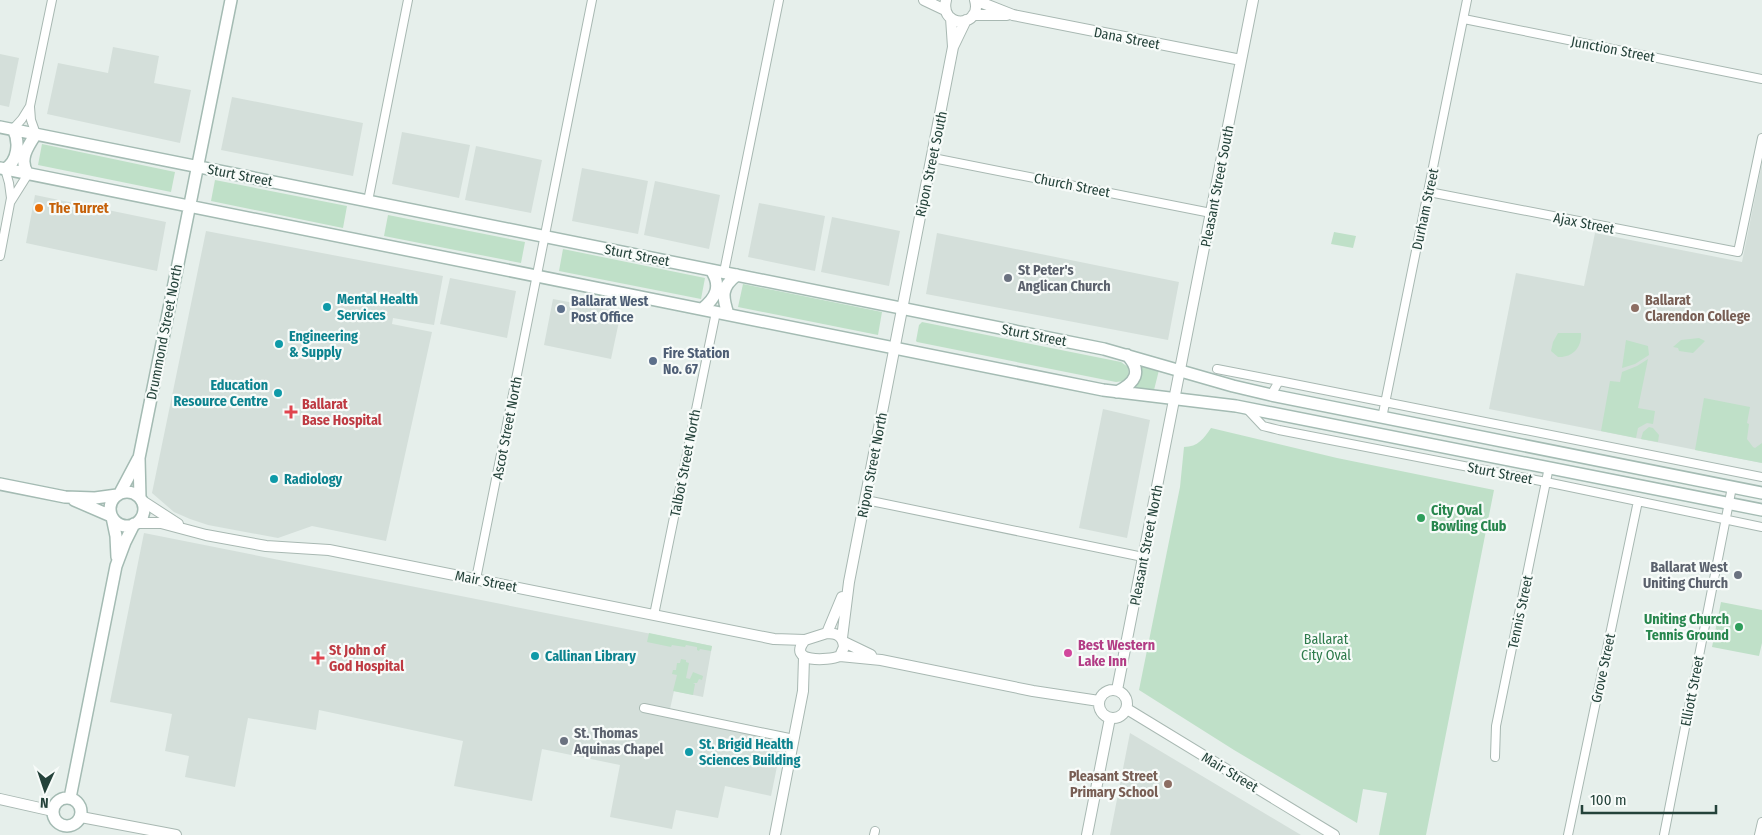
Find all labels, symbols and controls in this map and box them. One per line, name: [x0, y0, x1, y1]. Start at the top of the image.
street label: Dana Street: [1092, 24, 1162, 53]
street label: Junction Street: [1570, 33, 1657, 66]
street label: Ripon Street South: [912, 110, 951, 219]
street label: Pleasant Street South: [1197, 124, 1238, 248]
street label: Sturt Street: [206, 161, 274, 190]
street label: Durham Street: [1409, 166, 1443, 251]
street label: Church Street: [1032, 170, 1112, 201]
place label: The Turret: [49, 200, 110, 217]
marker: The Turret: [33, 202, 45, 214]
street label: Ajax Street: [1552, 209, 1616, 238]
street label: Sturt Street: [603, 241, 671, 270]
place label: St Peter's Anglican Church: [1017, 262, 1110, 295]
street label: Drummond Street North: [143, 263, 186, 401]
marker: St Peter's Anglican Church: [1002, 272, 1014, 284]
place label: Mental Health Services: [337, 291, 418, 324]
place label: Ballarat Clarendon College: [1645, 292, 1750, 325]
place label: Ballarat West Post Office: [571, 293, 650, 326]
marker: Mental Health Services: [321, 301, 333, 313]
marker: Ballarat Clarendon College: [1629, 302, 1641, 314]
marker: Ballarat West Post Office: [555, 303, 567, 315]
street label: Sturt Street: [1000, 321, 1068, 350]
place label: Engineering & Supply: [289, 328, 358, 361]
marker: Engineering & Supply: [273, 338, 285, 350]
place label: Fire Station No. 67: [663, 345, 730, 378]
marker: Fire Station No. 67: [647, 355, 659, 367]
street label: Ascot Street North: [489, 375, 526, 481]
place label: Education Resource Centre: [174, 377, 268, 410]
marker: Education Resource Centre: [272, 387, 284, 399]
place label: Ballarat Base Hospital: [302, 396, 382, 429]
marker: Ballarat Base Hospital: [284, 405, 298, 419]
street label: Talbot Street North: [667, 408, 704, 518]
street label: Ripon Street North: [854, 411, 891, 519]
street label: Sturt Street: [1466, 459, 1534, 488]
place label: Radiology: [284, 471, 343, 488]
marker: Radiology: [268, 473, 280, 485]
street label: Pleasant Street North: [1126, 483, 1167, 607]
place label: City Oval Bowling Club: [1431, 502, 1507, 535]
marker: City Oval Bowling Club: [1415, 512, 1427, 524]
place label: Ballarat West Uniting Church: [1643, 559, 1729, 592]
street label: Mair Street: [453, 567, 519, 596]
marker: Ballarat West Uniting Church: [1732, 569, 1744, 581]
street label: Tennis Street: [1504, 573, 1537, 650]
place label: Uniting Church Tennis Ground: [1644, 611, 1729, 644]
marker: Uniting Church Tennis Ground: [1733, 621, 1745, 633]
park label: Ballarat City Oval: [1301, 631, 1351, 664]
street label: Grove Street: [1588, 631, 1619, 704]
place label: Best Western Lake Inn: [1078, 637, 1155, 670]
place label: St John of God Hospital: [329, 642, 404, 675]
marker: Best Western Lake Inn: [1062, 647, 1074, 659]
place label: Callinan Library: [545, 648, 636, 665]
marker: Callinan Library: [529, 650, 541, 662]
marker: St John of God Hospital: [311, 651, 325, 665]
street label: Elliott Street: [1677, 654, 1708, 728]
place label: St. Thomas Aquinas Chapel: [573, 725, 664, 758]
marker: St. Thomas Aquinas Chapel: [558, 735, 570, 747]
place label: St. Brigid Health Sciences Building: [699, 736, 800, 769]
marker: St. Brigid Health Sciences Building: [683, 746, 695, 758]
street label: Mair Street: [1198, 749, 1261, 796]
north arrow: [20, 765, 70, 815]
place label: Pleasant Street Primary School: [1069, 768, 1159, 801]
marker: Pleasant Street Primary School: [1162, 778, 1174, 790]
scale bar: [1582, 782, 1716, 814]
text: 100 m: [1590, 791, 1627, 809]
text: N: [40, 794, 49, 811]

